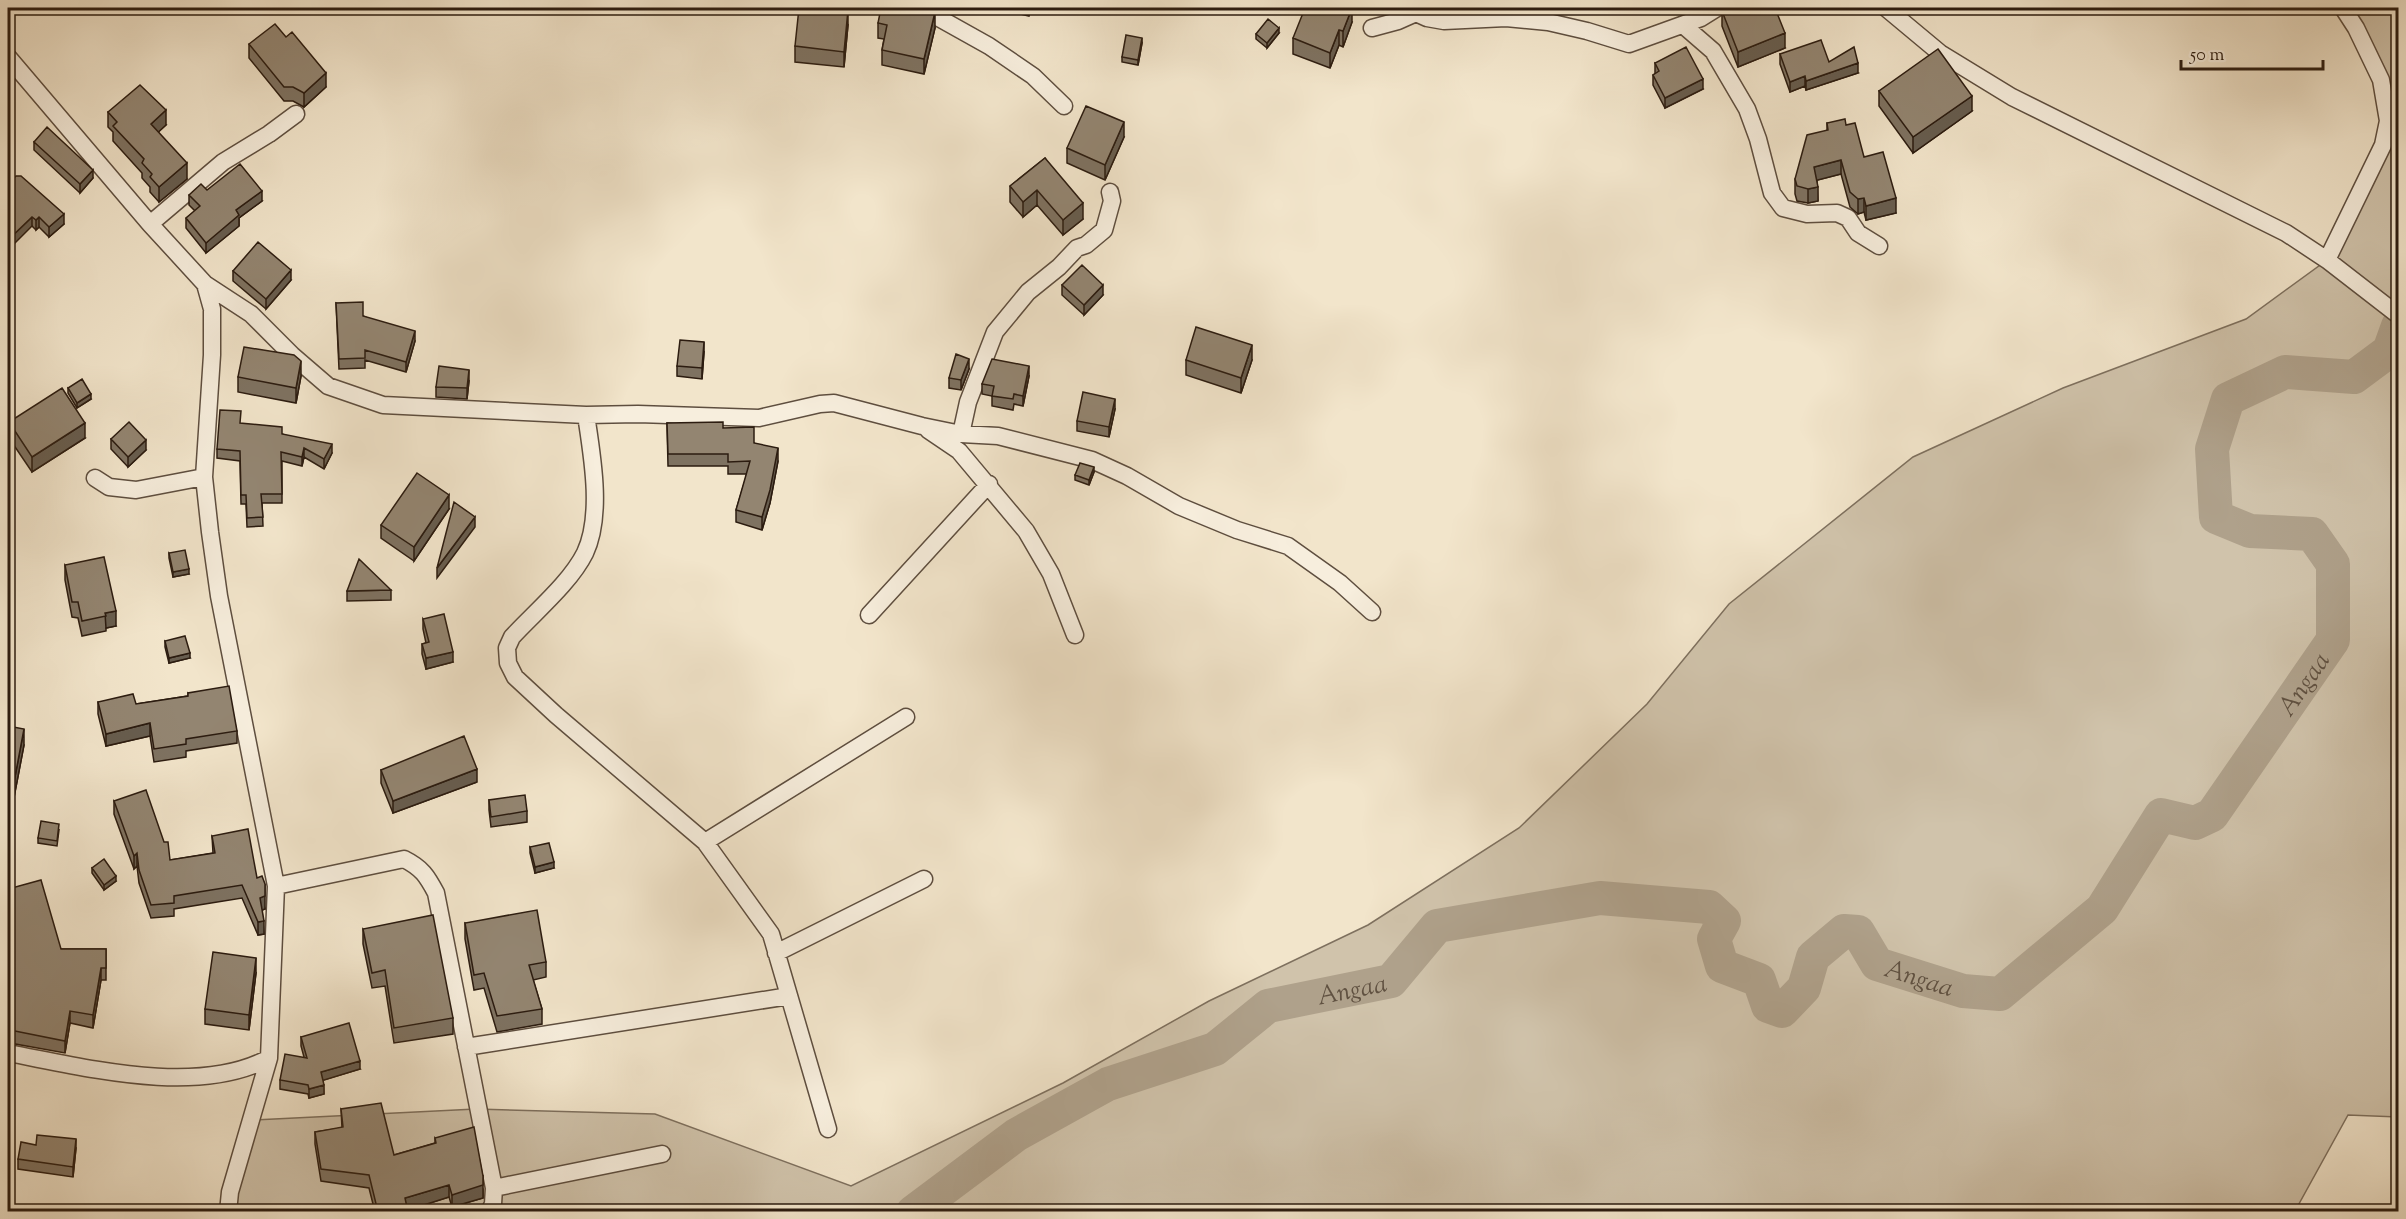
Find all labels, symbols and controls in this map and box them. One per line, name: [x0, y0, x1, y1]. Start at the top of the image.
scale bar: [2181, 33, 2324, 71]
text: 50 m: [2189, 43, 2225, 69]
water label: Angaa: [2269, 645, 2340, 725]
water label: Angaa: [1879, 951, 1958, 1008]
water label: Angaa: [1314, 966, 1391, 1017]

